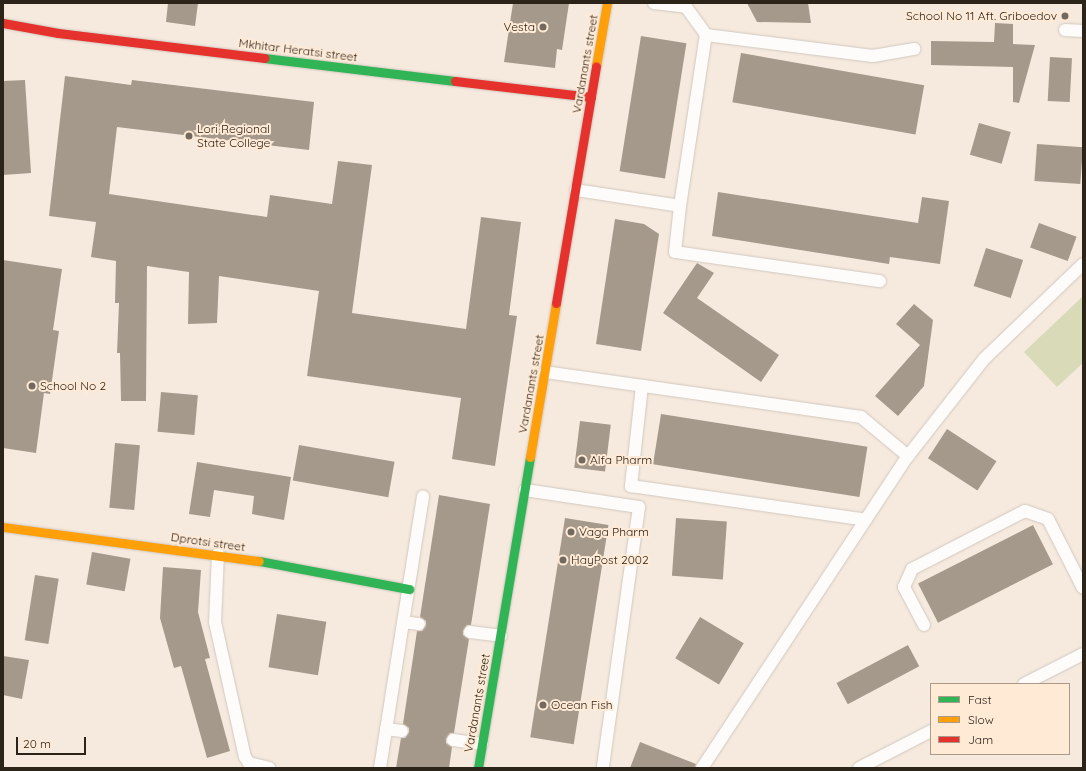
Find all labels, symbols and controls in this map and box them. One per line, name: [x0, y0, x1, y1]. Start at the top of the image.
place label: School No 11 Aft. Griboedov: [906, 9, 1057, 23]
marker: School No 11 Aft. Griboedov: [1060, 11, 1070, 21]
street label: Vardanants street: [569, 13, 601, 115]
place label: Vesta: [504, 20, 535, 34]
marker: Vesta: [538, 22, 548, 32]
street label: Mkhitar Heratsi street: [238, 36, 358, 64]
place label: Lori Regional State College: [197, 122, 270, 150]
marker: Lori Regional State College: [184, 131, 194, 141]
street label: Vardanants street: [515, 333, 547, 435]
place label: School No 2: [40, 379, 106, 393]
marker: School No 2: [27, 381, 37, 391]
place label: Alfa Pharm: [590, 453, 652, 467]
marker: Alfa Pharm: [577, 455, 587, 465]
place label: Vaga Pharm: [579, 525, 649, 539]
marker: Vaga Pharm: [566, 527, 576, 537]
street label: Dprotsi street: [170, 530, 246, 554]
place label: HayPost 2002: [571, 553, 649, 567]
marker: HayPost 2002: [558, 555, 568, 565]
street label: Vardanants street: [461, 652, 493, 754]
legend: [930, 683, 1070, 755]
text: Fast: [968, 692, 992, 707]
place label: Ocean Fish: [551, 698, 613, 712]
marker: Ocean Fish: [538, 700, 548, 710]
text: Slow: [968, 712, 994, 727]
scale bar: [18, 729, 88, 755]
text: Jam: [968, 732, 993, 747]
text: 20 m: [23, 736, 51, 751]

